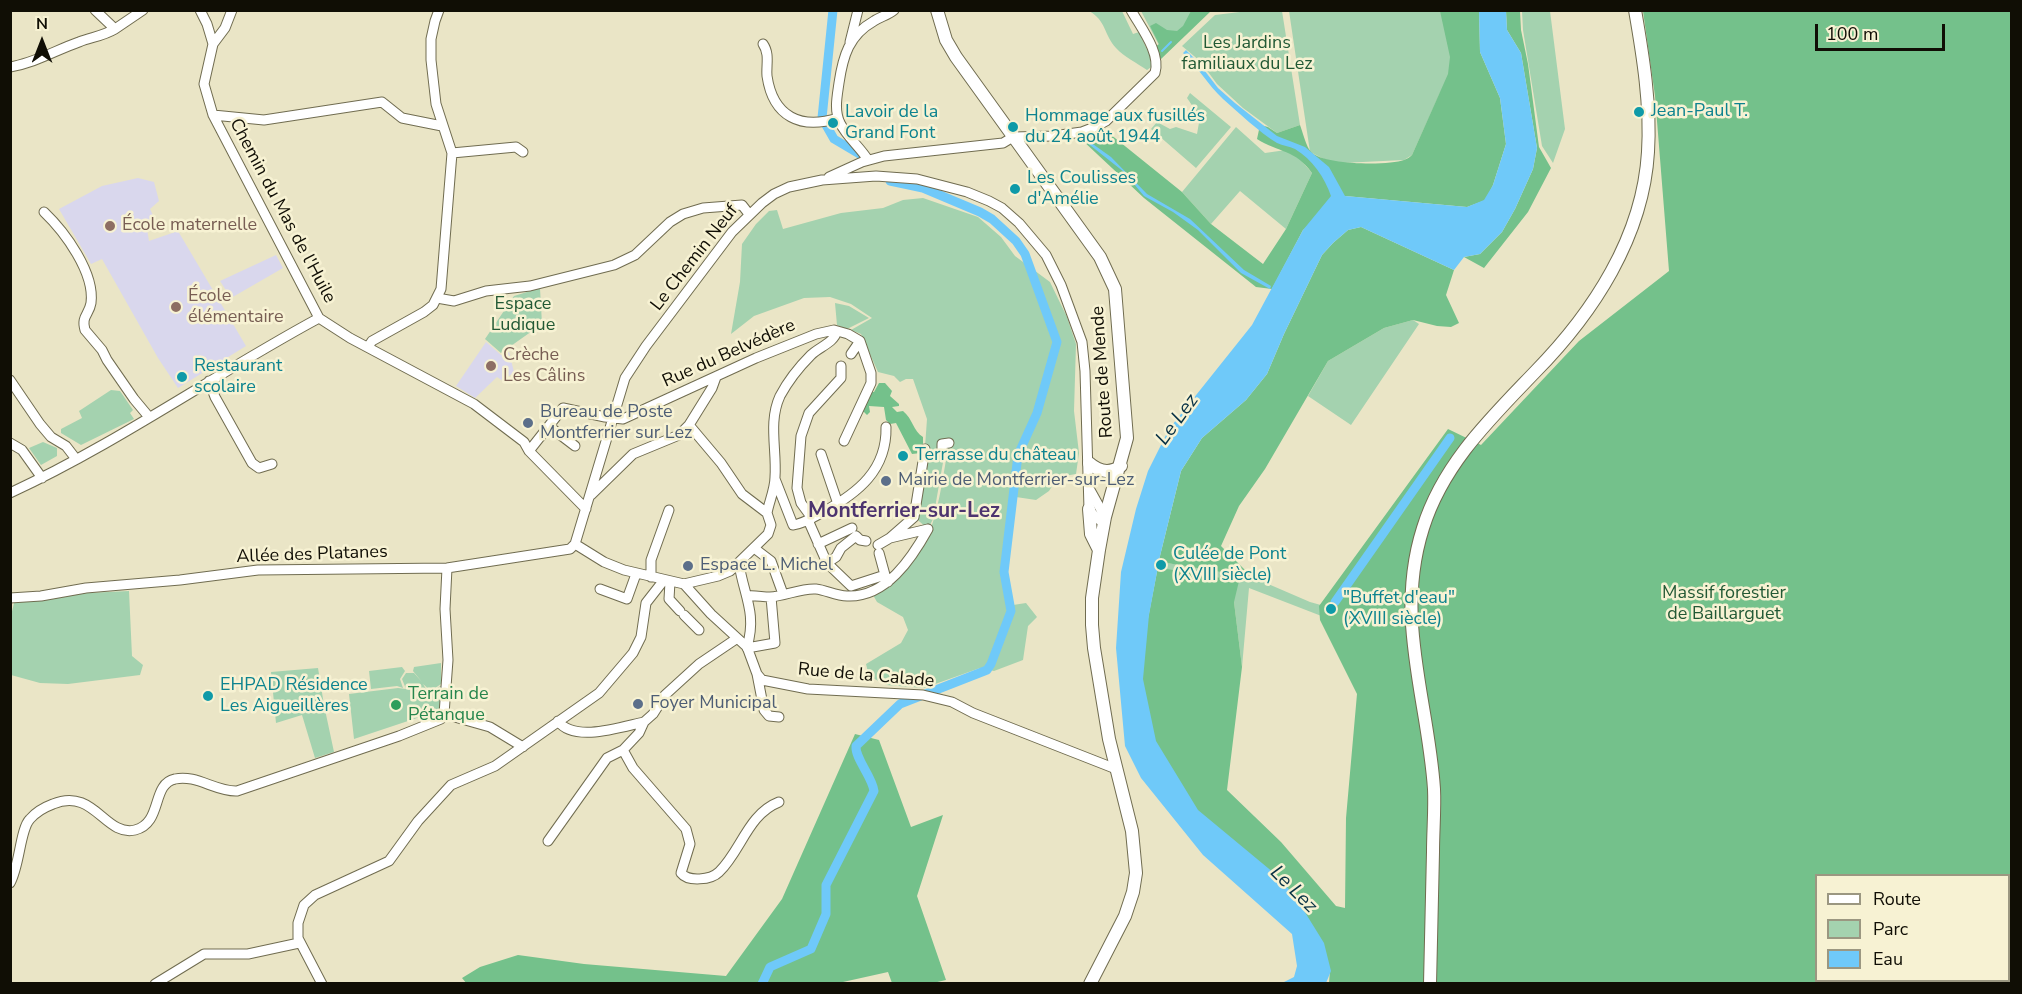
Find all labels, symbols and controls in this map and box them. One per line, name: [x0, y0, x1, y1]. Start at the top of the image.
north arrow: [12, 12, 72, 72]
scale bar: [1818, 12, 1948, 50]
text: N: [36, 13, 48, 35]
text: 100 m: [1826, 22, 1878, 46]
park label: Les Jardins familiaux du Lez: [1181, 33, 1313, 76]
place label: Jean-Paul T.: [1651, 101, 1748, 123]
place label: Lavoir de la Grand Font: [845, 102, 938, 144]
marker: Jean-Paul T.: [1632, 105, 1646, 119]
place label: Hommage aux fusillés du 24 août 1944: [1025, 106, 1205, 148]
street label: Chemin du Mas de l'Huile: [224, 115, 340, 307]
marker: Lavoir de la Grand Font: [826, 116, 840, 130]
marker: Hommage aux fusillés du 24 août 1944: [1006, 120, 1020, 134]
place label: Les Coulisses d'Amélie: [1027, 168, 1136, 210]
marker: Les Coulisses d'Amélie: [1008, 182, 1022, 196]
street label: Le Chemin Neuf: [647, 200, 743, 316]
place label: École maternelle: [122, 215, 257, 237]
marker: École maternelle: [103, 219, 117, 233]
place label: École élémentaire: [188, 286, 284, 328]
park label: Espace Ludique: [491, 294, 555, 336]
marker: École élémentaire: [169, 300, 183, 314]
street label: Route de Mende: [1088, 305, 1118, 439]
street label: Rue du Belvédère: [659, 315, 799, 393]
place label: Crèche Les Câlins: [503, 345, 585, 388]
place label: Restaurant scolaire: [194, 356, 282, 398]
marker: Crèche Les Câlins: [484, 359, 498, 373]
marker: Restaurant scolaire: [175, 370, 189, 384]
water label: Le Lez: [1151, 390, 1205, 450]
place label: Bureau de Poste Montferrier sur Lez: [540, 402, 692, 444]
marker: Bureau de Poste Montferrier sur Lez: [521, 416, 535, 430]
place label: Terrasse du château: [915, 445, 1077, 467]
marker: Terrasse du château: [896, 449, 910, 463]
place label: Mairie de Montferrier-sur-Lez: [898, 470, 1134, 492]
marker: Mairie de Montferrier-sur-Lez: [879, 474, 893, 488]
district label: Montferrier-sur-Lez: [808, 499, 1000, 525]
street label: Allée des Platanes: [236, 542, 388, 568]
place label: Culée de Pont (XVIII siècle): [1173, 544, 1286, 586]
place label: Espace L. Michel: [700, 555, 833, 577]
marker: Culée de Pont (XVIII siècle): [1154, 558, 1168, 572]
marker: Espace L. Michel: [681, 559, 695, 573]
park label: Massif forestier de Baillarguet: [1662, 583, 1786, 626]
place label: "Buffet d'eau" (XVIII siècle): [1343, 588, 1455, 630]
marker: "Buffet d'eau" (XVIII siècle): [1324, 602, 1338, 616]
street label: Rue de la Calade: [797, 659, 935, 693]
place label: EHPAD Résidence Les Aigueillères: [220, 675, 368, 718]
place label: Terrain de Pétanque: [408, 684, 488, 726]
marker: EHPAD Résidence Les Aigueillères: [201, 689, 215, 703]
place label: Foyer Municipal: [650, 693, 777, 715]
marker: Foyer Municipal: [631, 697, 645, 711]
marker: Terrain de Pétanque: [389, 698, 403, 712]
water label: Le Lez: [1264, 861, 1322, 919]
legend: [1815, 874, 2010, 982]
text: Route: [1873, 887, 1921, 911]
text: Parc: [1873, 917, 1908, 941]
text: Eau: [1873, 947, 1903, 971]

